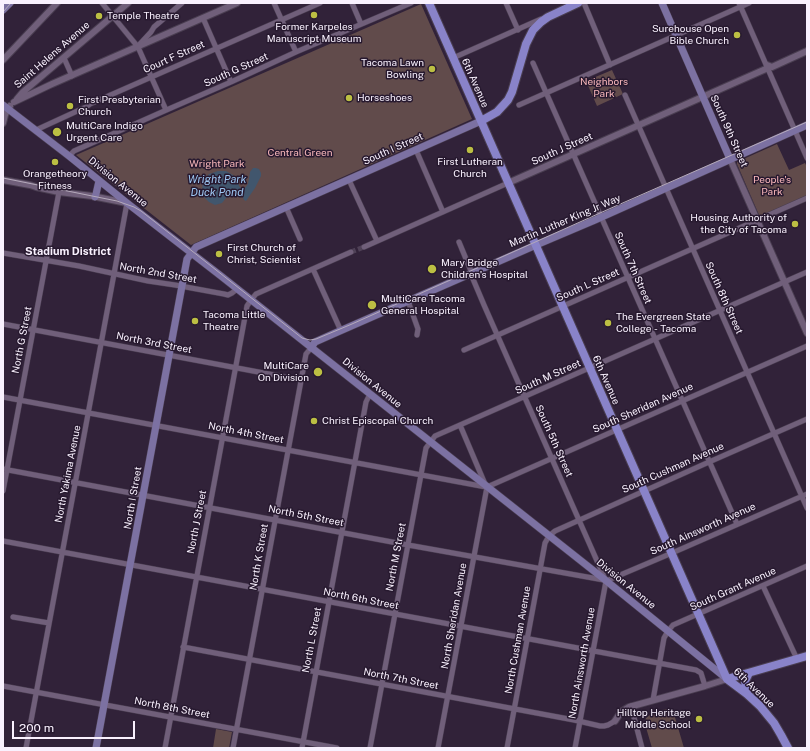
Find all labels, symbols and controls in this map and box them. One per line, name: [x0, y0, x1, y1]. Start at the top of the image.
place label: Temple Theatre: [107, 10, 179, 22]
marker: Former Karpeles Manuscript Museum: [309, 10, 319, 20]
marker: Temple Theatre: [94, 11, 104, 21]
street label: Saint Helens Avenue: [12, 19, 92, 91]
place label: Former Karpeles Manuscript Museum: [267, 21, 361, 44]
place label: Surehouse Open Bible Church: [652, 23, 729, 46]
marker: Surehouse Open Bible Church: [732, 30, 742, 40]
street label: Court F Street: [141, 38, 207, 76]
street label: South G Street: [202, 50, 270, 90]
place label: Tacoma Lawn Bowling: [361, 57, 424, 80]
street label: 6th Avenue: [459, 57, 491, 109]
marker: Tacoma Lawn Bowling: [427, 64, 437, 74]
park label: Neighbors Park: [580, 76, 628, 100]
place label: Horseshoes: [357, 92, 412, 104]
marker: Horseshoes: [344, 93, 354, 103]
street label: South 9th Street: [708, 93, 750, 169]
place label: First Presbyterian Church: [78, 94, 161, 118]
marker: First Presbyterian Church: [65, 101, 75, 111]
place label: MultiCare Indigo Urgent Care: [66, 120, 143, 144]
marker: MultiCare Indigo Urgent Care: [51, 126, 63, 138]
street label: South I Street: [361, 130, 425, 168]
street label: South J Street: [530, 130, 594, 168]
marker: First Lutheran Church: [465, 145, 475, 155]
park label: Central Green: [268, 147, 332, 159]
street label: Division Avenue: [86, 154, 150, 210]
place label: First Lutheran Church: [437, 156, 503, 180]
marker: Orangetheory Fitness: [50, 157, 60, 167]
park label: Wright Park: [189, 158, 245, 170]
place label: Orangetheory Fitness: [23, 168, 87, 192]
water label: Wright Park Duck Pond: [188, 173, 246, 199]
park label: People's Park: [753, 174, 791, 198]
street label: Martin Luther King Jr Way: [508, 192, 622, 250]
place label: Housing Authority of the City of Tacoma: [690, 212, 787, 236]
marker: Housing Authority of the City of Tacoma: [790, 219, 800, 229]
street label: South 7th Street: [612, 230, 654, 306]
place label: First Church of Christ, Scientist: [227, 242, 301, 266]
district label: Stadium District: [25, 245, 111, 259]
marker: First Church of Christ, Scientist: [214, 249, 224, 259]
place label: Mary Bridge Children's Hospital: [441, 257, 528, 280]
street label: North 2nd Street: [118, 260, 198, 286]
street label: South 8th Street: [703, 260, 745, 336]
marker: Mary Bridge Children's Hospital: [426, 263, 438, 275]
street label: South L Street: [555, 266, 621, 304]
place label: MultiCare Tacoma General Hospital: [381, 293, 465, 316]
marker: MultiCare Tacoma General Hospital: [366, 299, 378, 311]
street label: North G Street: [10, 306, 34, 374]
place label: Tacoma Little Theatre: [203, 309, 266, 332]
place label: The Evergreen State College - Tacoma: [616, 311, 711, 334]
marker: Tacoma Little Theatre: [190, 316, 200, 326]
marker: The Evergreen State College - Tacoma: [603, 318, 613, 328]
street label: North 3rd Street: [115, 330, 193, 356]
street label: 6th Avenue: [590, 354, 622, 406]
street label: Division Avenue: [340, 355, 404, 411]
street label: South M Street: [513, 357, 583, 397]
place label: MultiCare On Division: [258, 360, 309, 384]
marker: MultiCare On Division: [312, 366, 324, 378]
street label: South Sheridan Avenue: [591, 380, 695, 436]
street label: South 5th Street: [533, 403, 575, 479]
place label: Christ Episcopal Church: [322, 415, 433, 427]
marker: Christ Episcopal Church: [309, 416, 319, 426]
street label: North 4th Street: [207, 420, 285, 446]
street label: North Yakima Avenue: [53, 424, 83, 524]
street label: South Cushman Avenue: [620, 440, 726, 496]
street label: North I Street: [122, 466, 144, 530]
street label: North J Street: [185, 489, 209, 555]
street label: South Ainsworth Avenue: [648, 500, 758, 558]
street label: North 5th Street: [267, 503, 345, 529]
street label: North M Street: [383, 522, 409, 592]
street label: North K Street: [247, 523, 271, 591]
street label: Division Avenue: [594, 556, 658, 612]
street label: North Sheridan Avenue: [439, 562, 469, 670]
street label: South Grant Avenue: [688, 565, 778, 613]
street label: North Cushman Avenue: [503, 585, 533, 695]
street label: North 6th Street: [322, 586, 400, 612]
street label: North L Street: [300, 606, 324, 674]
street label: North Ainsworth Avenue: [566, 606, 598, 720]
street label: 6th Avenue: [731, 665, 777, 711]
street label: North 7th Street: [362, 666, 440, 692]
street label: North 8th Street: [133, 695, 211, 721]
place label: Hilltop Heritage Middle School: [617, 707, 691, 730]
scale bar: [14, 713, 137, 739]
marker: Hilltop Heritage Middle School: [694, 714, 704, 724]
text: 200 m: [19, 721, 54, 735]

